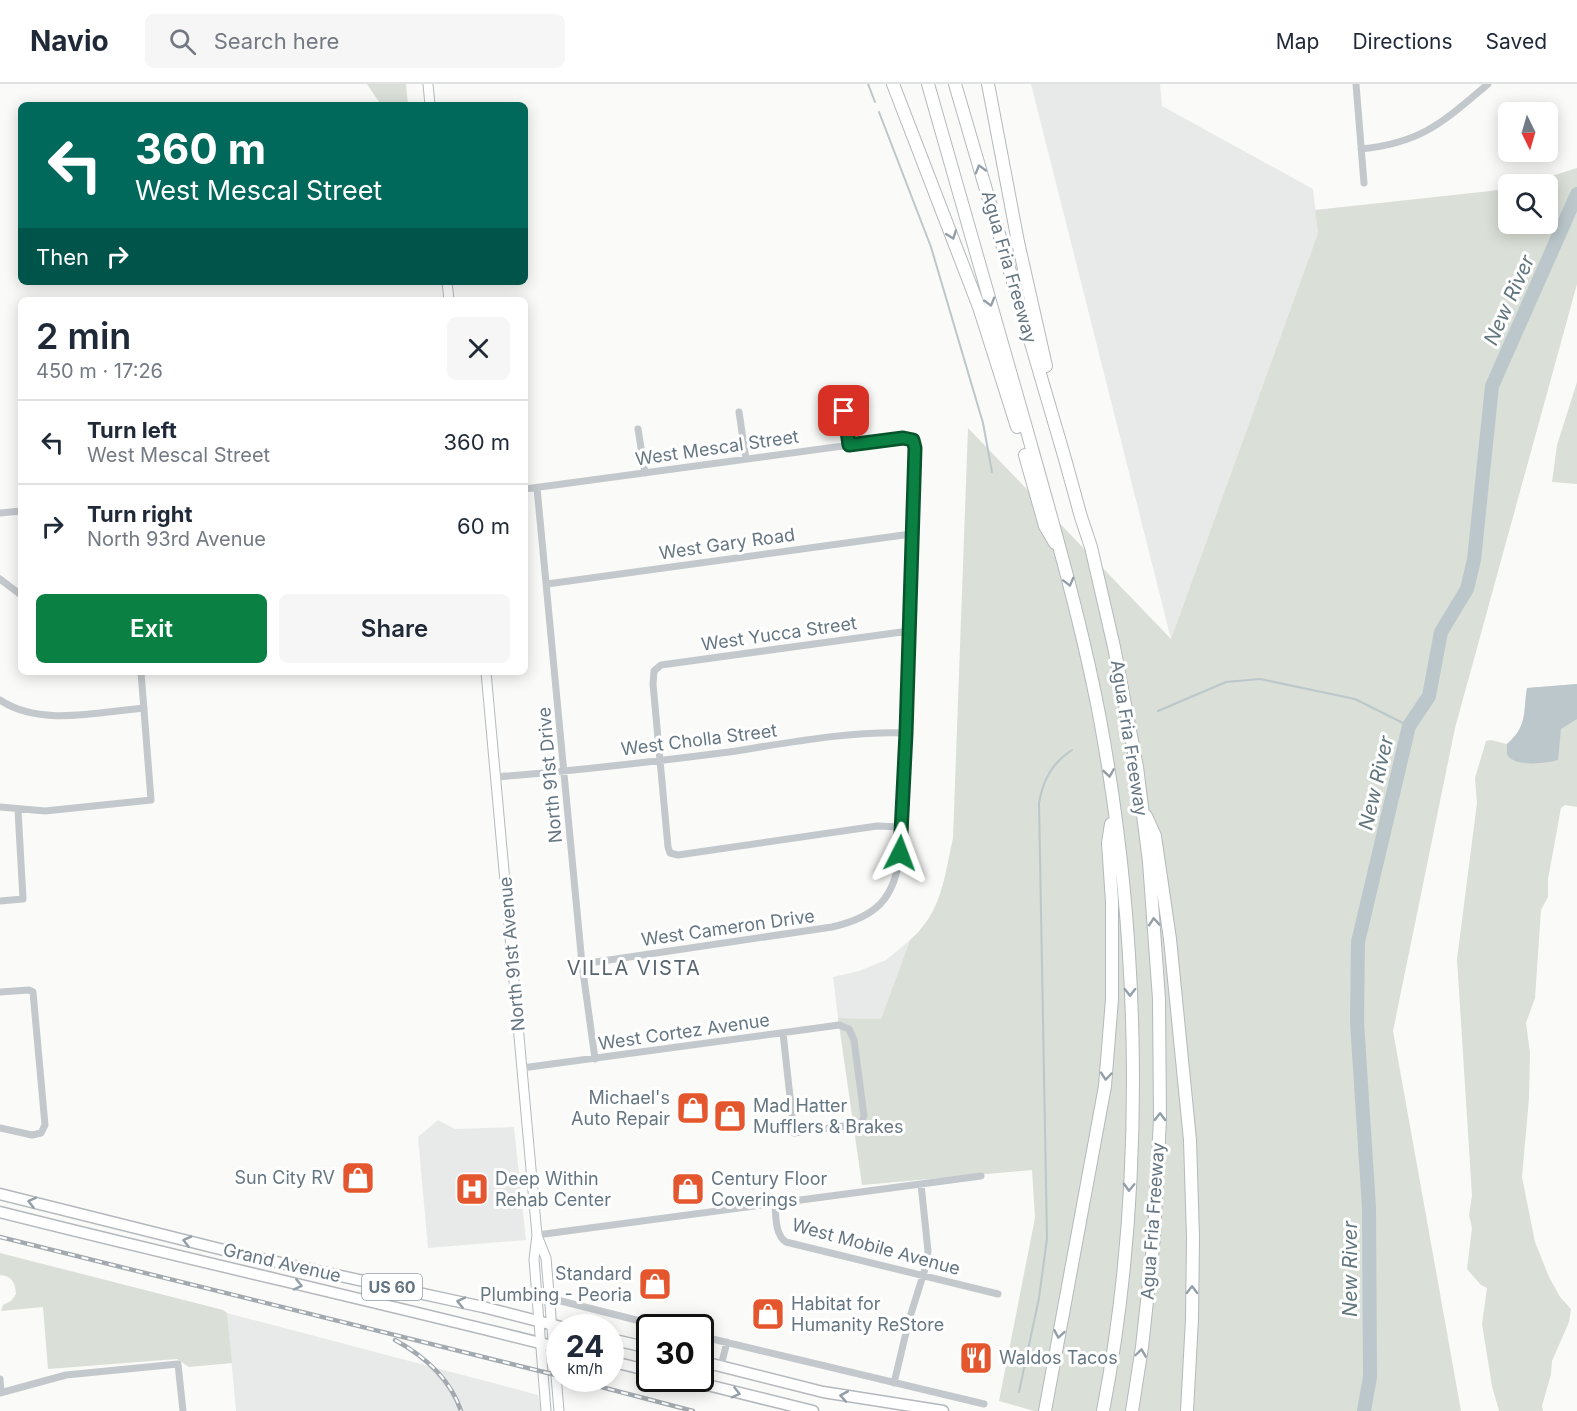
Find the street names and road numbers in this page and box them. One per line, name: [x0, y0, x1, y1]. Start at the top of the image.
street label: Agua Fria Freeway: [978, 188, 1041, 346]
street label: West Mescal Street: [634, 426, 800, 469]
street label: West Gary Road: [658, 524, 796, 563]
street label: West Yucca Street: [700, 612, 858, 655]
street label: Agua Fria Freeway: [1107, 658, 1152, 818]
street label: North 91st Drive: [533, 706, 566, 844]
street label: West Cholla Street: [620, 720, 778, 759]
street label: North 91st Avenue: [494, 876, 529, 1032]
street label: West Cameron Drive: [640, 905, 816, 950]
street label: West Cortez Avenue: [597, 1009, 771, 1054]
street label: Agua Fria Freeway: [1137, 1141, 1168, 1300]
street label: West Mobile Avenue: [790, 1214, 963, 1279]
street label: Grand Avenue: [221, 1239, 343, 1286]
road number: US 60: [362, 1274, 422, 1300]

